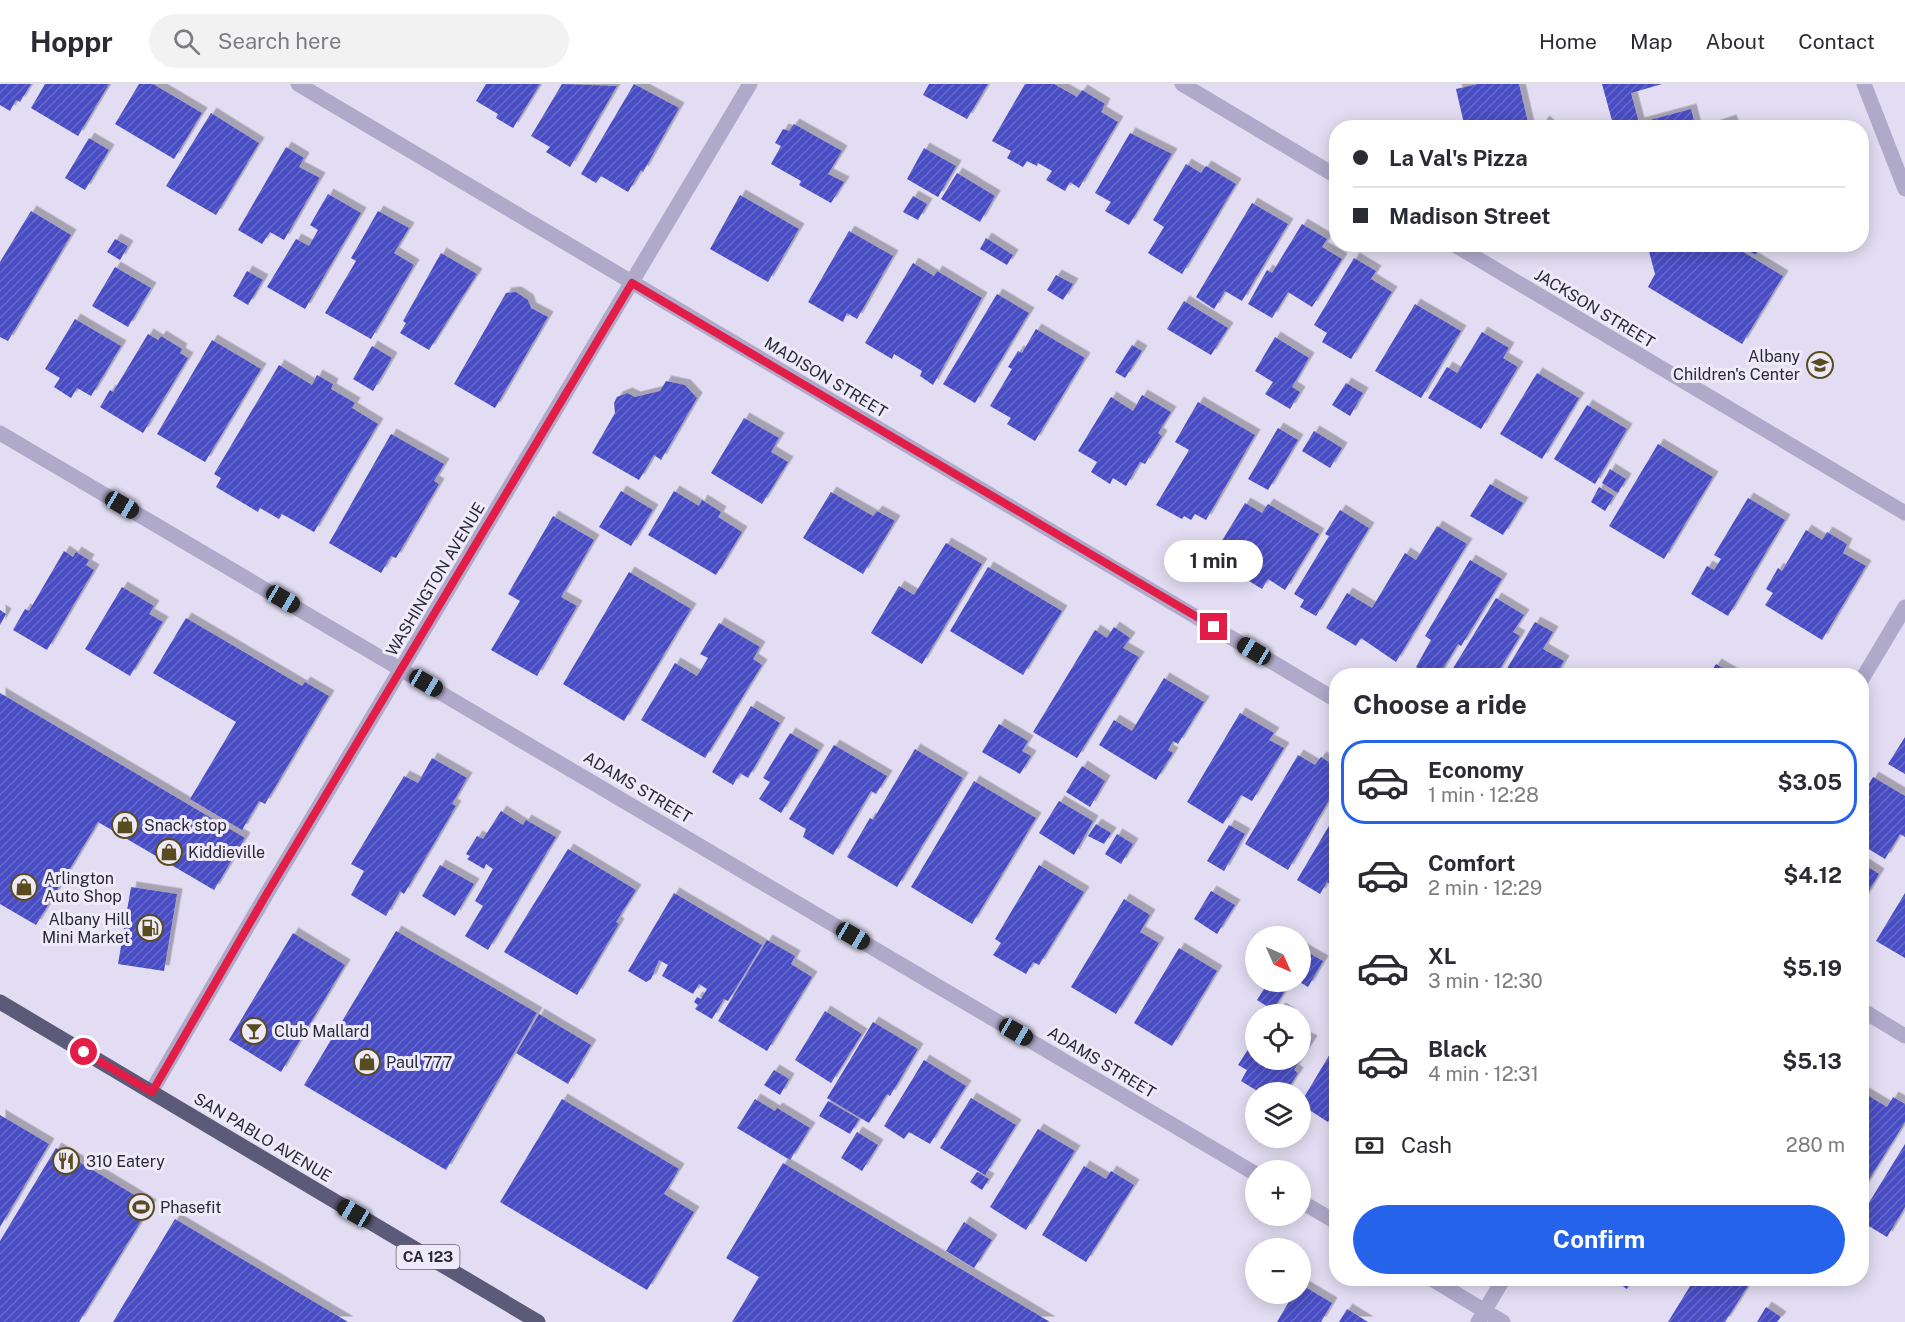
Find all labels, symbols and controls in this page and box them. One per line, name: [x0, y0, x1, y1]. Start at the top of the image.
search box: [149, 14, 569, 68]
text: Hoppr: [30, 25, 113, 58]
icon: search: [170, 25, 203, 58]
text: Search here: [218, 28, 341, 54]
text: Home: [1539, 29, 1597, 54]
text: Map: [1630, 29, 1673, 54]
text: About: [1706, 29, 1765, 54]
text: Contact: [1798, 29, 1875, 54]
text: La Val's Pizza: [1389, 145, 1528, 171]
text: Madison Street: [1389, 203, 1550, 229]
street label: JACKSON STREET: [1531, 265, 1659, 352]
street label: MADISON STREET: [761, 333, 891, 422]
place label: Albany Children's Center: [1673, 347, 1800, 384]
school or university icon: Albany Children's Center: [1805, 350, 1835, 380]
car: [102, 488, 142, 522]
street label: WASHINGTON AVENUE: [382, 499, 489, 659]
callout: 1 min: [1164, 540, 1264, 582]
text: 1 min: [1189, 549, 1238, 573]
car: [263, 582, 303, 616]
route end: [1200, 613, 1227, 640]
car: [1234, 634, 1274, 668]
car: [406, 666, 446, 700]
text: Choose a ride: [1353, 688, 1527, 720]
street label: ADAMS STREET: [580, 748, 696, 827]
icon: car: [1356, 755, 1410, 809]
text: Economy: [1428, 757, 1524, 783]
text: $3.05: [1777, 769, 1842, 795]
text: 1 min · 12:28: [1428, 783, 1539, 807]
shop icon: Snack stop: [110, 810, 140, 840]
place label: Snack stop: [144, 816, 227, 835]
shop icon: Kiddieville: [154, 837, 184, 867]
place label: Kiddieville: [188, 843, 265, 862]
icon: car: [1356, 848, 1410, 902]
text: Comfort: [1428, 850, 1515, 876]
text: $4.12: [1783, 862, 1842, 888]
place label: Arlington Auto Shop: [44, 869, 122, 906]
shop icon: Arlington Auto Shop: [9, 872, 39, 902]
text: 2 min · 12:29: [1428, 876, 1542, 900]
place label: Albany Hill Mini Market: [42, 910, 130, 947]
fuel station icon: Albany Hill Mini Market: [135, 913, 165, 943]
car: [833, 919, 873, 953]
north arrow: [1245, 926, 1311, 992]
map controls: [1245, 926, 1311, 1304]
icon: car: [1356, 941, 1410, 995]
text: XL: [1428, 943, 1456, 969]
text: $5.19: [1782, 955, 1842, 981]
text: 3 min · 12:30: [1428, 969, 1543, 993]
button: locate: [1245, 1004, 1311, 1070]
car: [996, 1015, 1036, 1049]
bar icon: Club Mallard: [239, 1016, 269, 1046]
place label: Club Mallard: [274, 1022, 369, 1041]
street label: ADAMS STREET: [1044, 1023, 1160, 1102]
icon: car: [1356, 1034, 1410, 1088]
text: Black: [1428, 1036, 1487, 1062]
route start: [70, 1038, 97, 1065]
shop icon: Paul 777: [352, 1047, 382, 1077]
text: $5.13: [1782, 1048, 1842, 1074]
place label: Paul 777: [386, 1053, 452, 1072]
text: 4 min · 12:31: [1428, 1062, 1539, 1086]
button: layers: [1245, 1082, 1311, 1148]
street label: SAN PABLO AVENUE: [190, 1089, 335, 1186]
icon: cash: [1353, 1129, 1386, 1162]
text: Cash: [1401, 1132, 1452, 1158]
text: 280 m: [1786, 1133, 1845, 1157]
restaurant icon: 310 Eatery: [51, 1146, 81, 1176]
place label: 310 Eatery: [86, 1152, 165, 1171]
button: +: [1245, 1160, 1311, 1226]
sports icon: Phasefit: [126, 1192, 156, 1222]
car: [334, 1196, 374, 1230]
place label: Phasefit: [160, 1198, 221, 1217]
button: Confirm: [1353, 1205, 1845, 1274]
button: −: [1245, 1238, 1311, 1304]
road number: CA 123: [396, 1245, 460, 1269]

